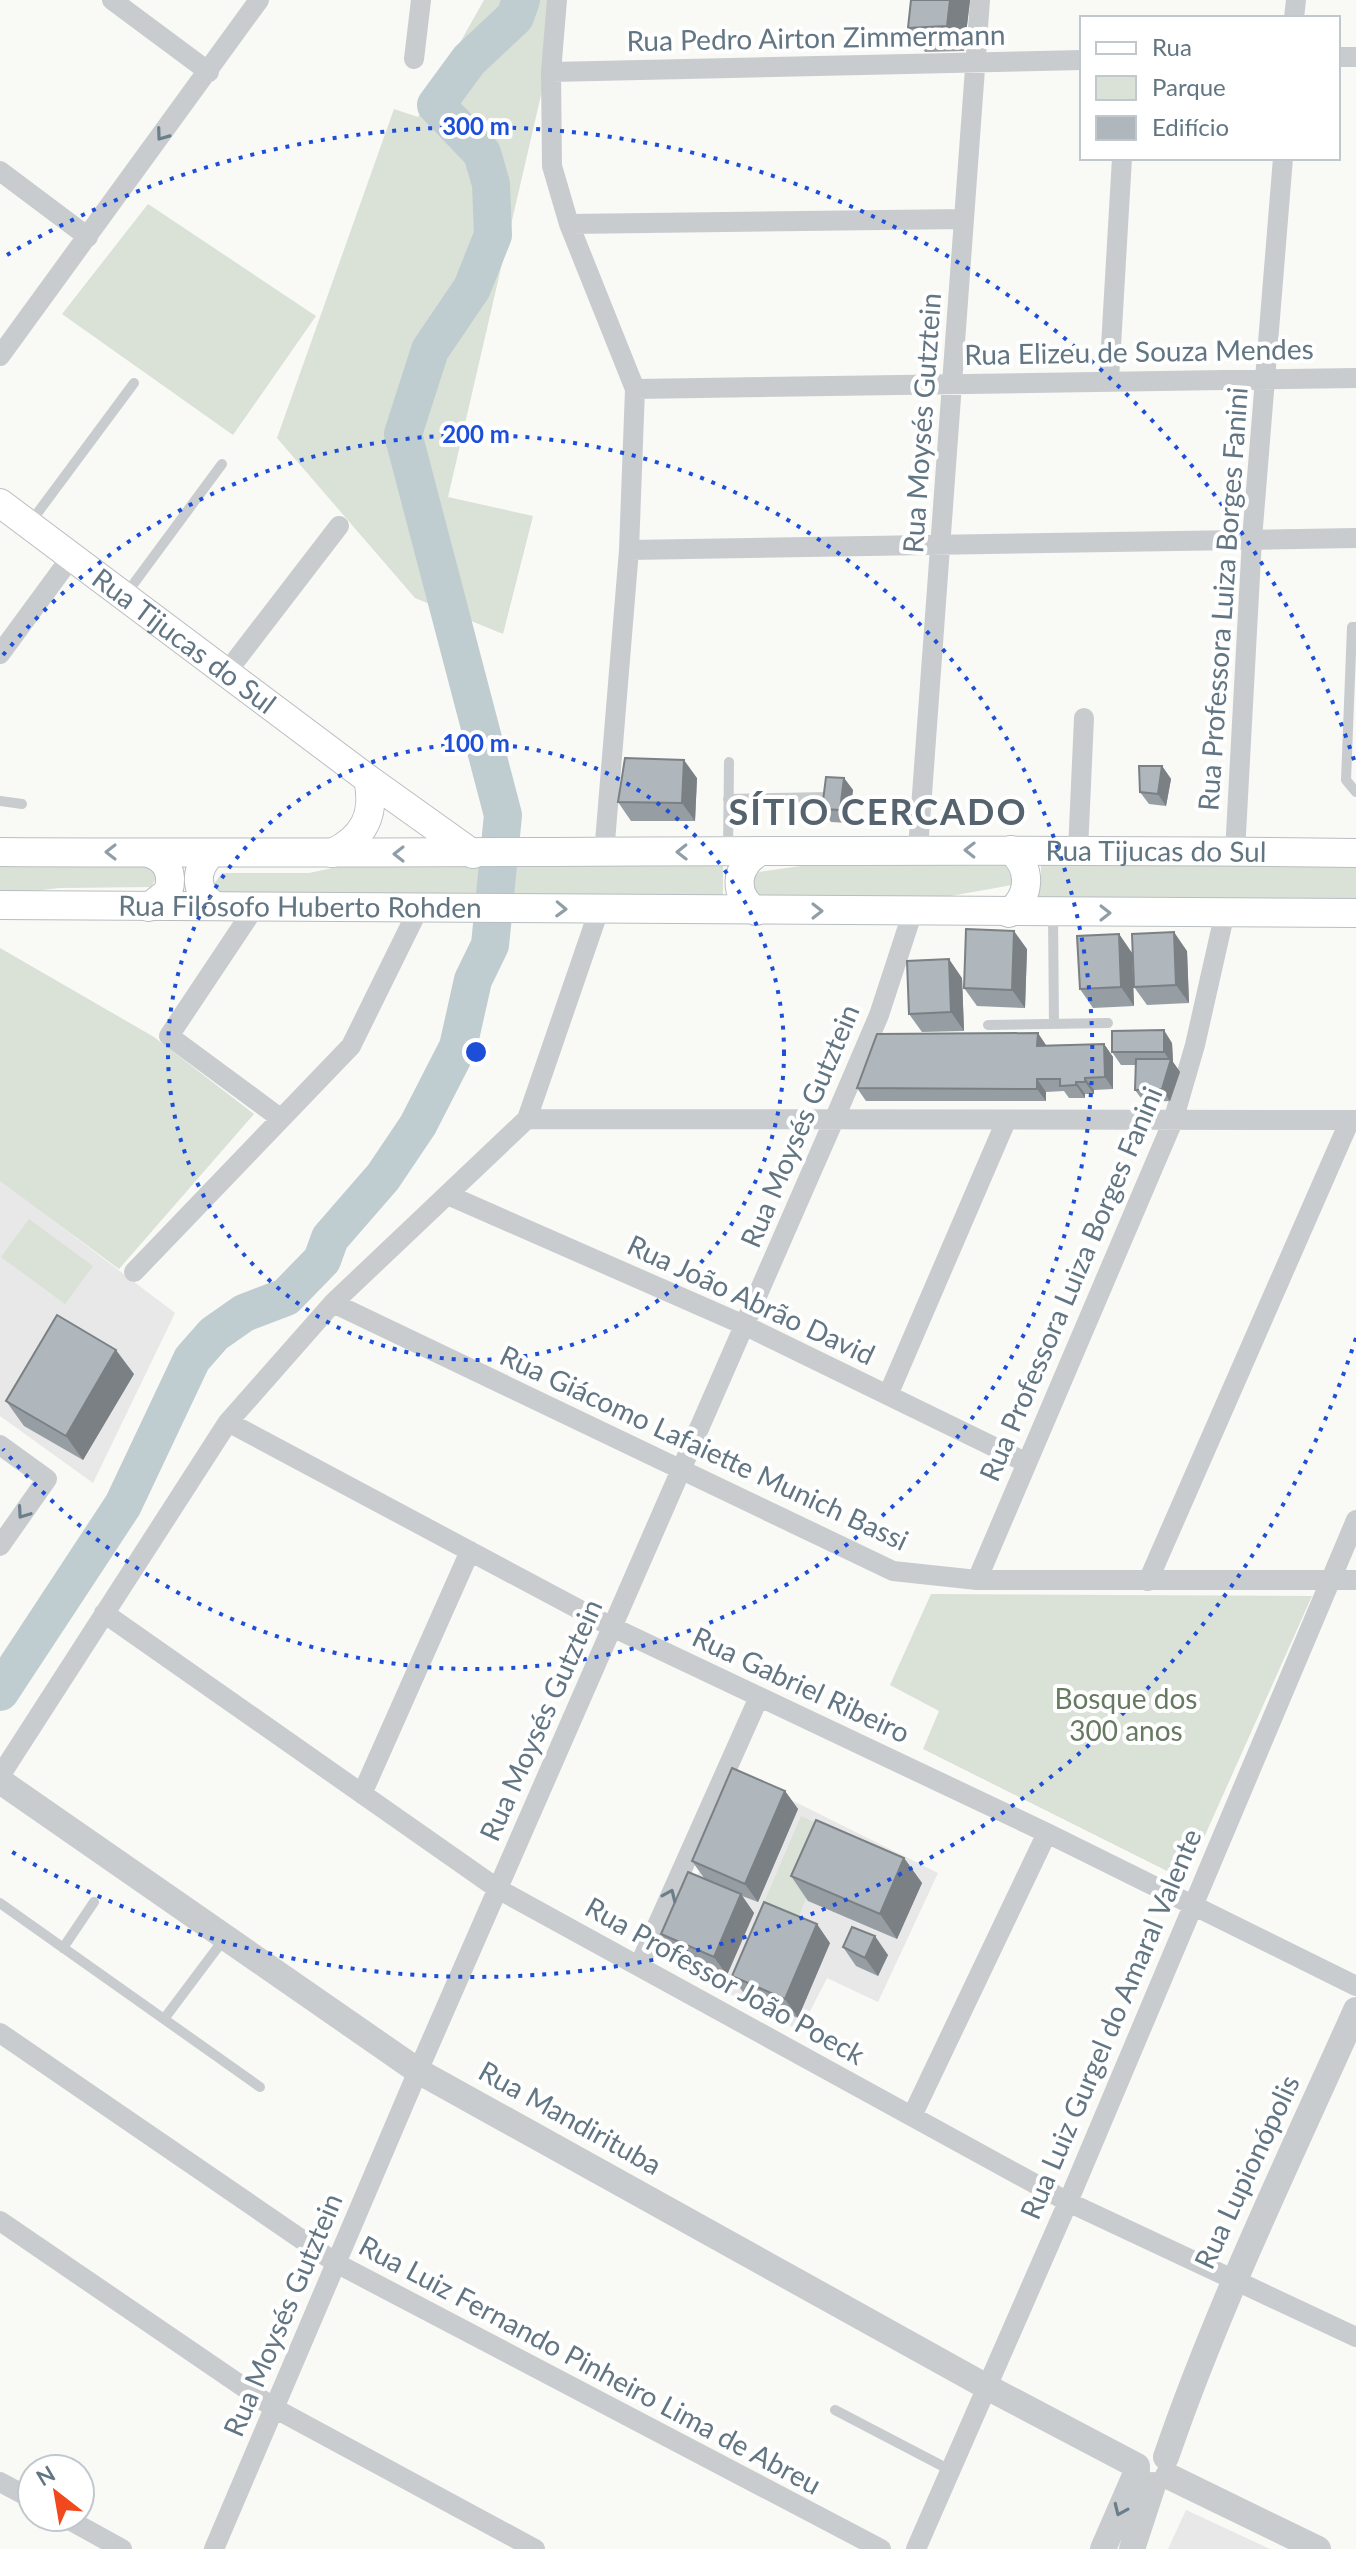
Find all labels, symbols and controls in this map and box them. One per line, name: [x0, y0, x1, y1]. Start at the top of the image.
legend: [1080, 16, 1340, 160]
street label: Rua Pedro Airton Zimmermann: [626, 17, 1006, 57]
text: Rua: [1152, 32, 1192, 61]
text: Parque: [1152, 72, 1226, 101]
text: 300 m: [442, 111, 510, 140]
text: Edifício: [1152, 112, 1229, 141]
one-way arrow: [158, 126, 172, 141]
street label: Rua Moysés Gutztein: [895, 292, 947, 554]
street label: Rua Elizeu de Souza Mendes: [964, 331, 1314, 371]
street label: Rua Professora Luiza Borges Fanini: [1190, 386, 1254, 812]
text: 200 m: [442, 419, 510, 448]
street label: Rua Tijucas do Sul: [86, 560, 283, 720]
text: 100 m: [442, 728, 510, 757]
district label: SÍTIO CERCADO: [728, 789, 1028, 833]
street label: Rua Tijucas do Sul: [1046, 833, 1267, 868]
one-way arrow: [963, 841, 976, 859]
one-way arrow: [104, 844, 117, 861]
one-way arrow: [675, 844, 688, 861]
one-way arrow: [392, 845, 405, 863]
street label: Rua Filósofo Huberto Rohden: [118, 888, 482, 924]
one-way arrow: [555, 901, 568, 918]
one-way arrow: [811, 902, 824, 920]
one-way arrow: [1099, 904, 1112, 922]
street label: Rua Moysés Gutztein: [733, 999, 866, 1252]
centre of rings: [462, 1038, 490, 1066]
street label: Rua Professora Luiza Borges Fanini: [971, 1081, 1169, 1486]
street label: Rua João Abrão David: [622, 1227, 880, 1371]
street label: Rua Giácomo Lafaiette Munich Bassi: [495, 1337, 914, 1557]
one-way arrow: [18, 1504, 33, 1518]
street label: Rua Moysés Gutztein: [472, 1594, 609, 1846]
street label: Rua Gabriel Ribeiro: [687, 1619, 915, 1749]
park label: Bosque dos 300 anos: [1055, 1681, 1197, 1747]
street label: Rua Luiz Gurgel do Amaral Valente: [1012, 1823, 1208, 2224]
one-way arrow: [661, 1888, 677, 1903]
street label: Rua Professor João Poeck: [580, 1889, 872, 2072]
street label: Rua Mandirituba: [473, 2053, 668, 2181]
street label: Rua Lupionópolis: [1186, 2069, 1306, 2274]
street label: Rua Moysés Gutztein: [216, 2188, 349, 2441]
street label: Rua Luiz Fernando Pinheiro Lima de Abreu: [354, 2227, 827, 2501]
north arrow: [16, 2453, 96, 2533]
text: N: [31, 2459, 60, 2491]
one-way arrow: [1114, 2502, 1130, 2516]

